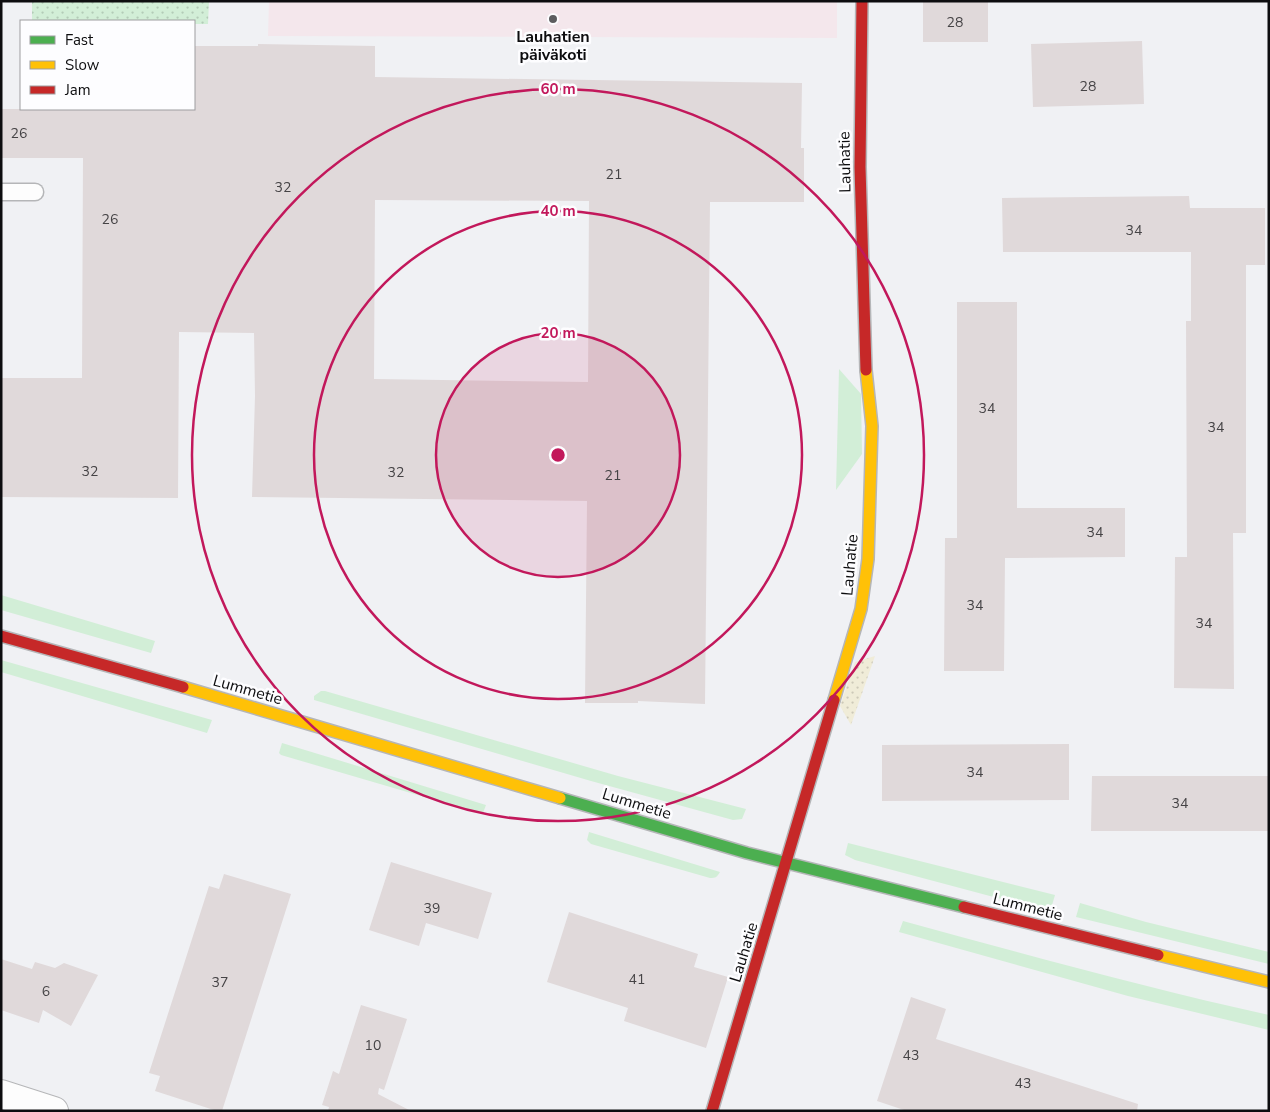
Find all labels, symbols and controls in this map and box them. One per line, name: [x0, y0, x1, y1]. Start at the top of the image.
marker: Lauhatien päiväkoti: [547, 13, 559, 25]
house number: 28: [947, 13, 963, 32]
legend: [20, 20, 195, 110]
place label: Lauhatien päiväkoti: [516, 26, 590, 66]
text: Fast: [65, 30, 94, 50]
text: Slow: [65, 55, 100, 75]
house number: 28: [1080, 77, 1096, 96]
text: 60 m: [540, 79, 576, 99]
text: Jam: [64, 80, 91, 100]
house number: 26: [11, 124, 27, 143]
street label: Lauhatie: [833, 131, 857, 193]
house number: 21: [606, 165, 622, 184]
house number: 32: [275, 178, 291, 197]
text: 40 m: [540, 201, 576, 221]
house number: 26: [102, 210, 118, 229]
house number: 34: [1126, 221, 1142, 240]
text: 20 m: [540, 323, 576, 343]
house number: 34: [979, 399, 995, 418]
house number: 34: [1208, 418, 1224, 437]
centre of rings: [549, 446, 567, 464]
house number: 32: [82, 462, 98, 481]
house number: 32: [388, 463, 404, 482]
house number: 21: [605, 466, 621, 485]
house number: 34: [1087, 523, 1103, 542]
street label: Lauhatie: [836, 533, 864, 597]
house number: 34: [967, 596, 983, 615]
house number: 34: [1196, 614, 1212, 633]
street label: Lummetie: [210, 670, 285, 710]
house number: 34: [967, 763, 983, 782]
street label: Lummetie: [599, 783, 674, 825]
house number: 34: [1172, 794, 1188, 813]
street label: Lummetie: [991, 888, 1065, 926]
house number: 39: [424, 899, 440, 918]
street label: Lauhatie: [724, 920, 763, 985]
house number: 41: [629, 970, 645, 989]
house number: 37: [212, 973, 228, 992]
house number: 6: [42, 982, 50, 1001]
house number: 10: [365, 1036, 381, 1055]
house number: 43: [903, 1046, 919, 1065]
house number: 43: [1015, 1074, 1031, 1093]

